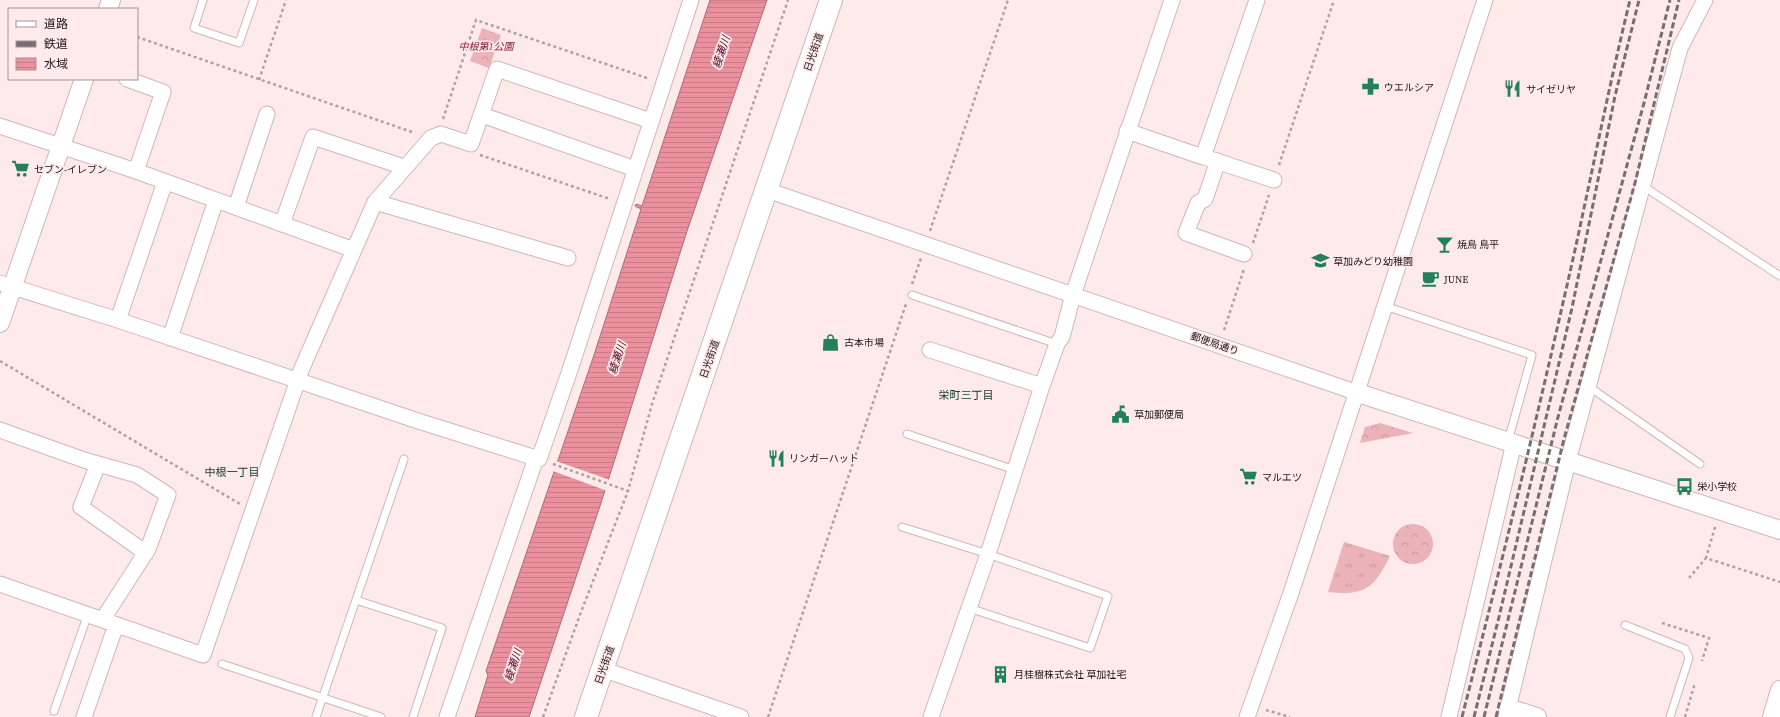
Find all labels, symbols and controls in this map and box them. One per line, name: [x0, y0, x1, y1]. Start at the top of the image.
legend: [8, 8, 138, 80]
text: 道路: [44, 16, 68, 32]
street label: 日光街道: [801, 31, 826, 73]
water label: 綾瀬川: [709, 33, 734, 70]
text: 鉄道: [44, 36, 68, 52]
park label: 中根第1公園: [458, 40, 516, 53]
text: 水域: [44, 56, 68, 72]
pharmacy icon: ウエルシア: [1361, 77, 1381, 97]
restaurant icon: サイゼリヤ: [1503, 79, 1523, 99]
place label: ウエルシア: [1384, 81, 1434, 94]
place label: サイゼリヤ: [1526, 83, 1576, 96]
supermarket icon: セブン-イレブン: [11, 159, 31, 179]
place label: セブン-イレブン: [34, 163, 107, 176]
bar icon: 焼鳥 鳥平: [1434, 234, 1454, 254]
place label: 焼鳥 鳥平: [1457, 238, 1499, 251]
school or university icon: 草加みどり幼稚園: [1310, 251, 1330, 271]
place label: 草加みどり幼稚園: [1333, 255, 1413, 268]
cafe icon: JUNE: [1421, 269, 1441, 289]
place label: JUNE: [1443, 273, 1468, 286]
street label: 郵便局通り: [1189, 329, 1241, 358]
shop icon: 古本市場: [821, 332, 841, 352]
place label: 古本市場: [844, 336, 884, 349]
street label: 日光街道: [697, 338, 722, 380]
water label: 綾瀬川: [605, 339, 630, 376]
district label: 栄町三丁目: [939, 388, 994, 403]
public building icon: 草加郵便局: [1111, 404, 1131, 424]
place label: 草加郵便局: [1134, 408, 1184, 421]
restaurant icon: リンガーハット: [766, 448, 786, 468]
place label: リンガーハット: [789, 452, 859, 465]
district label: 中根一丁目: [205, 465, 260, 480]
supermarket icon: マルエツ: [1239, 467, 1259, 487]
place label: マルエツ: [1262, 471, 1302, 484]
bus stop icon: 栄小学校: [1674, 476, 1694, 496]
place label: 栄小学校: [1697, 480, 1737, 493]
street label: 日光街道: [592, 644, 617, 686]
water label: 綾瀬川: [501, 646, 526, 683]
building icon: 月桂樹株式会社 草加社宅: [991, 664, 1011, 684]
place label: 月桂樹株式会社 草加社宅: [1014, 668, 1126, 681]

